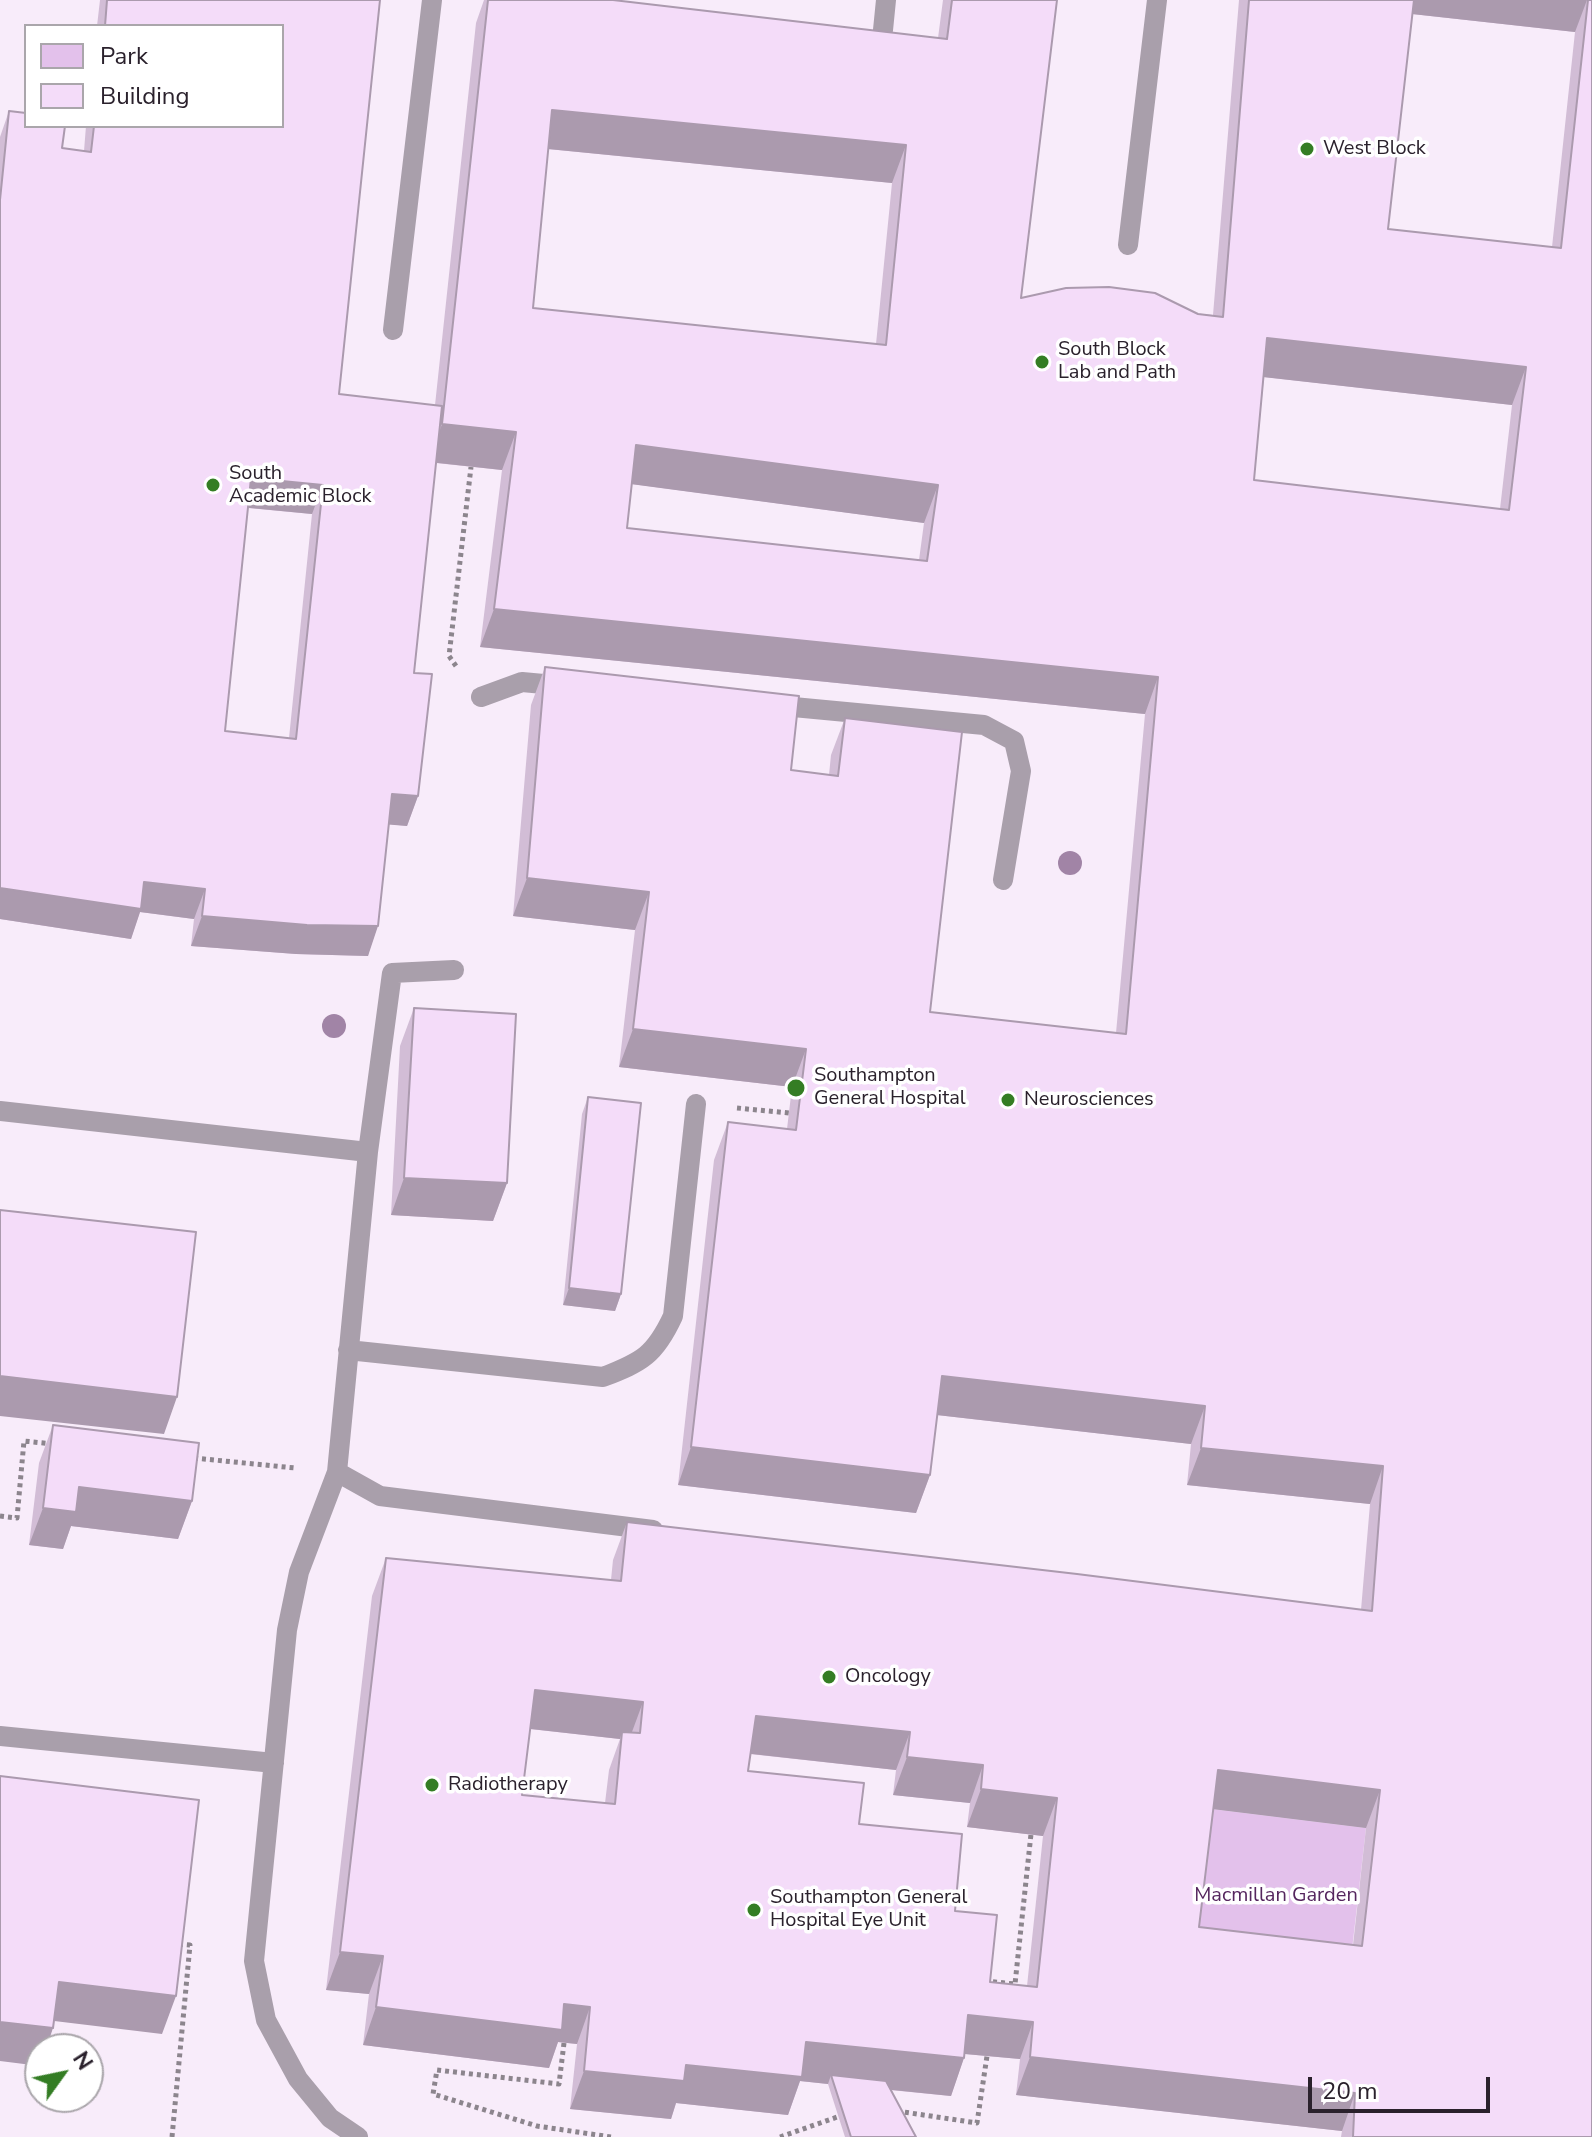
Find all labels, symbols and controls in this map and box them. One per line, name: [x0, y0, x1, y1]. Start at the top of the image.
legend: [24, 24, 284, 128]
text: Park: [100, 40, 148, 72]
text: Building: [100, 80, 190, 112]
place label: West Block: [1323, 137, 1426, 161]
marker: West Block: [1298, 140, 1316, 158]
place label: South Block Lab and Path: [1058, 338, 1176, 385]
marker: South Block Lab and Path: [1033, 353, 1051, 371]
place label: South Academic Block: [229, 462, 371, 509]
marker: South Academic Block: [204, 476, 222, 494]
place label: Southampton General Hospital: [814, 1064, 966, 1111]
marker: Southampton General Hospital: [785, 1077, 807, 1099]
place label: Neurosciences: [1024, 1088, 1154, 1112]
marker: Neurosciences: [999, 1091, 1017, 1109]
place label: Oncology: [845, 1665, 931, 1689]
marker: Oncology: [820, 1668, 838, 1686]
place label: Radiotherapy: [448, 1773, 568, 1797]
marker: Radiotherapy: [423, 1776, 441, 1794]
park label: Macmillan Garden: [1194, 1884, 1358, 1908]
place label: Southampton General Hospital Eye Unit: [770, 1886, 968, 1933]
marker: Southampton General Hospital Eye Unit: [745, 1901, 763, 1919]
north arrow: [24, 2033, 104, 2113]
text: N: [65, 2046, 100, 2076]
scale bar: [1312, 2061, 1494, 2111]
text: 20 m: [1322, 2075, 1378, 2107]

